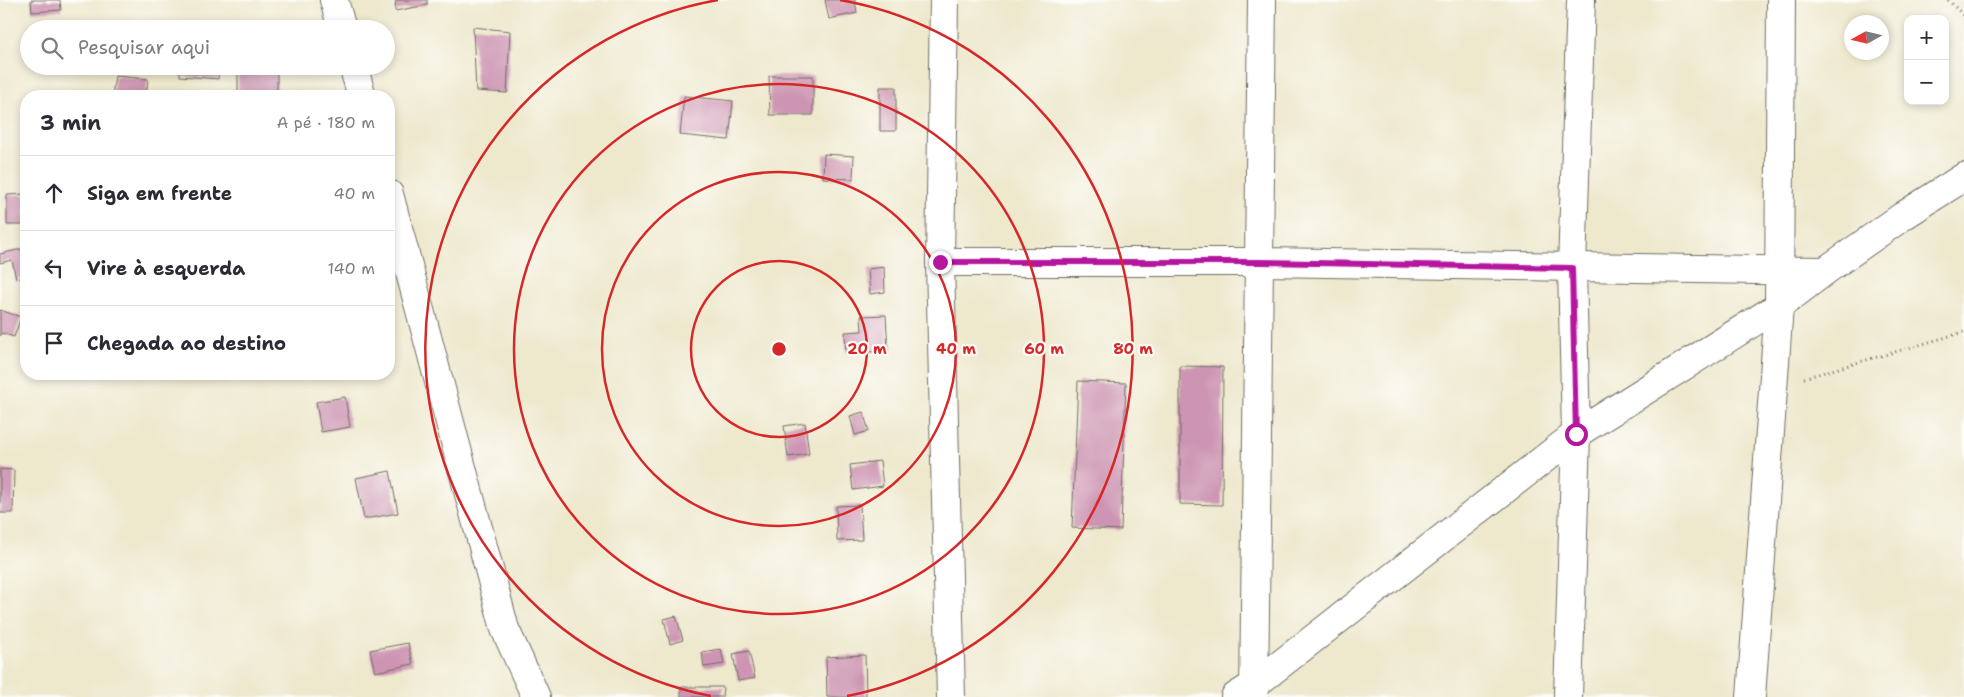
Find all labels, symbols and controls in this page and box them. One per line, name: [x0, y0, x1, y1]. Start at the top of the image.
north arrow: [1844, 15, 1889, 60]
map controls: [1904, 15, 1949, 105]
button: +: [1904, 15, 1949, 60]
search box: [20, 20, 395, 75]
icon: search: [38, 34, 66, 62]
text: Pesquisar aqui: [78, 35, 210, 60]
button: −: [1904, 60, 1949, 105]
text: 3 min: [40, 109, 101, 137]
text: A pé · 180 m: [277, 112, 375, 133]
icon: ahead: [40, 179, 68, 207]
text: Siga em frente: [87, 181, 232, 206]
text: 40 m: [333, 183, 375, 204]
route end: [929, 251, 952, 274]
icon: left: [40, 254, 68, 282]
text: Vire à esquerda: [87, 256, 245, 281]
text: 140 m: [328, 258, 375, 279]
icon: arrive: [40, 329, 68, 357]
text: Chegada ao destino: [87, 331, 286, 356]
text: 20 m: [847, 339, 887, 359]
text: 40 m: [936, 339, 976, 359]
text: 60 m: [1024, 339, 1064, 359]
text: 80 m: [1113, 339, 1153, 359]
centre of rings: [770, 340, 788, 358]
route start: [1565, 423, 1588, 446]

